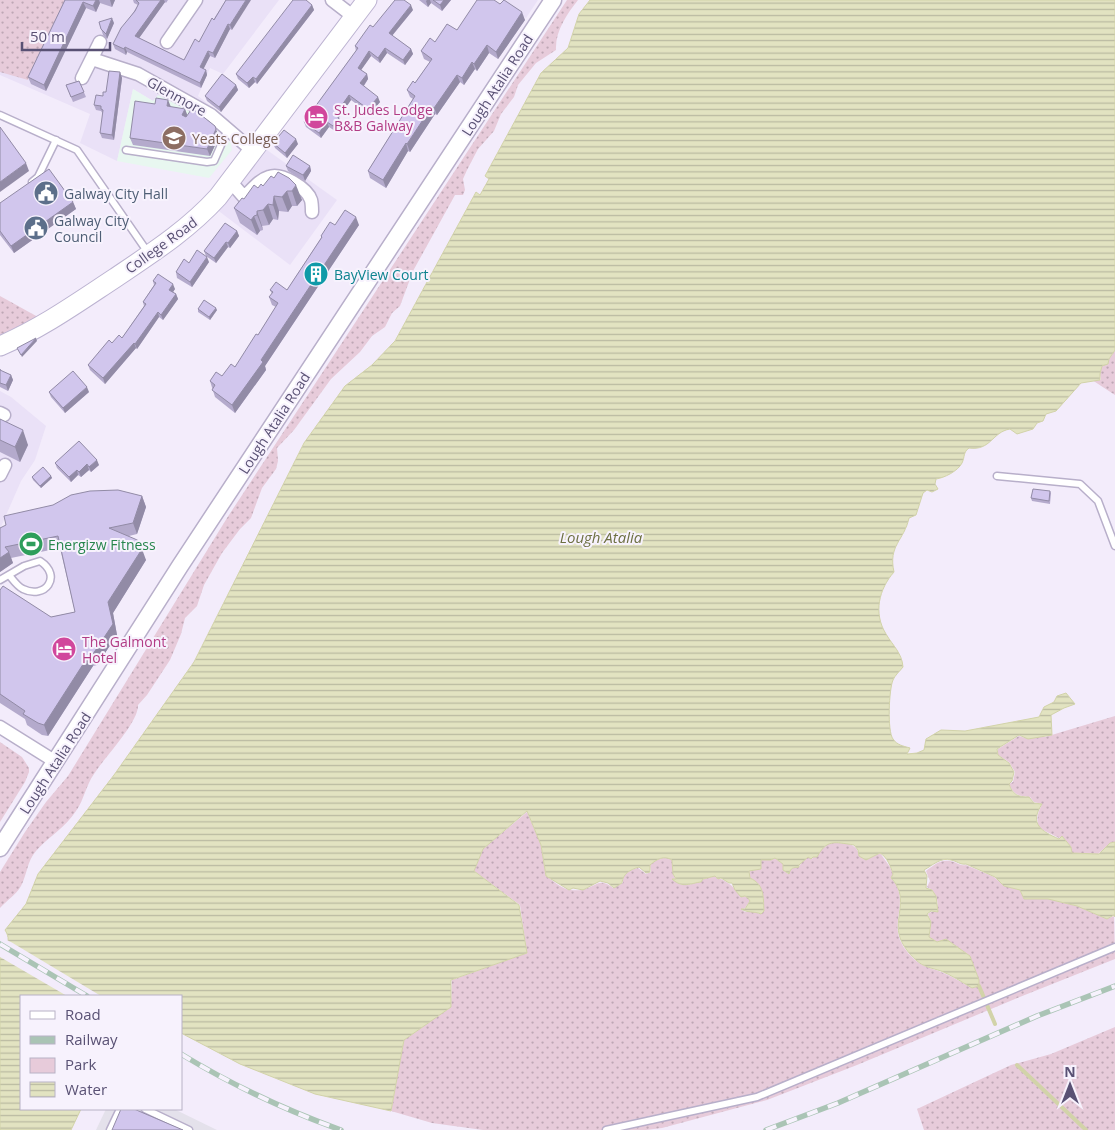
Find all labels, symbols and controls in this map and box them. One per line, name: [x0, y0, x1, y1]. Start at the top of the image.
scale bar: [22, 20, 110, 52]
text: 50 m: [30, 26, 65, 46]
street label: Lough Atalia Road: [457, 30, 537, 140]
street label: Glenmore: [144, 72, 210, 120]
place label: St. Judes Lodge B&B Galway: [334, 100, 433, 135]
hotel icon: St. Judes Lodge B&B Galway: [303, 104, 329, 130]
school or university icon: Yeats College: [161, 125, 187, 151]
place label: Yeats College: [192, 129, 279, 148]
public building icon: Galway City Hall: [33, 180, 59, 206]
place label: Galway City Hall: [64, 184, 168, 203]
place label: Galway City Council: [54, 211, 130, 246]
street label: College Road: [121, 212, 201, 278]
public building icon: Galway City Council: [23, 215, 49, 241]
building icon: BayView Court: [303, 261, 329, 287]
place label: BayView Court: [334, 265, 429, 284]
street label: Lough Atalia Road: [234, 368, 314, 478]
water label: Lough Atalia: [560, 527, 643, 547]
sports icon: Energizw Fitness: [18, 531, 44, 557]
place label: Energizw Fitness: [48, 535, 156, 554]
place label: The Galmont Hotel: [82, 632, 166, 667]
hotel icon: The Galmont Hotel: [51, 636, 77, 662]
street label: Lough Atalia Road: [15, 708, 95, 818]
legend: [20, 995, 182, 1110]
text: Road: [65, 1004, 101, 1024]
text: Railway: [65, 1029, 118, 1049]
text: Park: [65, 1054, 96, 1074]
north arrow: [1045, 1060, 1095, 1110]
text: N: [1064, 1062, 1076, 1081]
text: Water: [65, 1079, 107, 1099]

